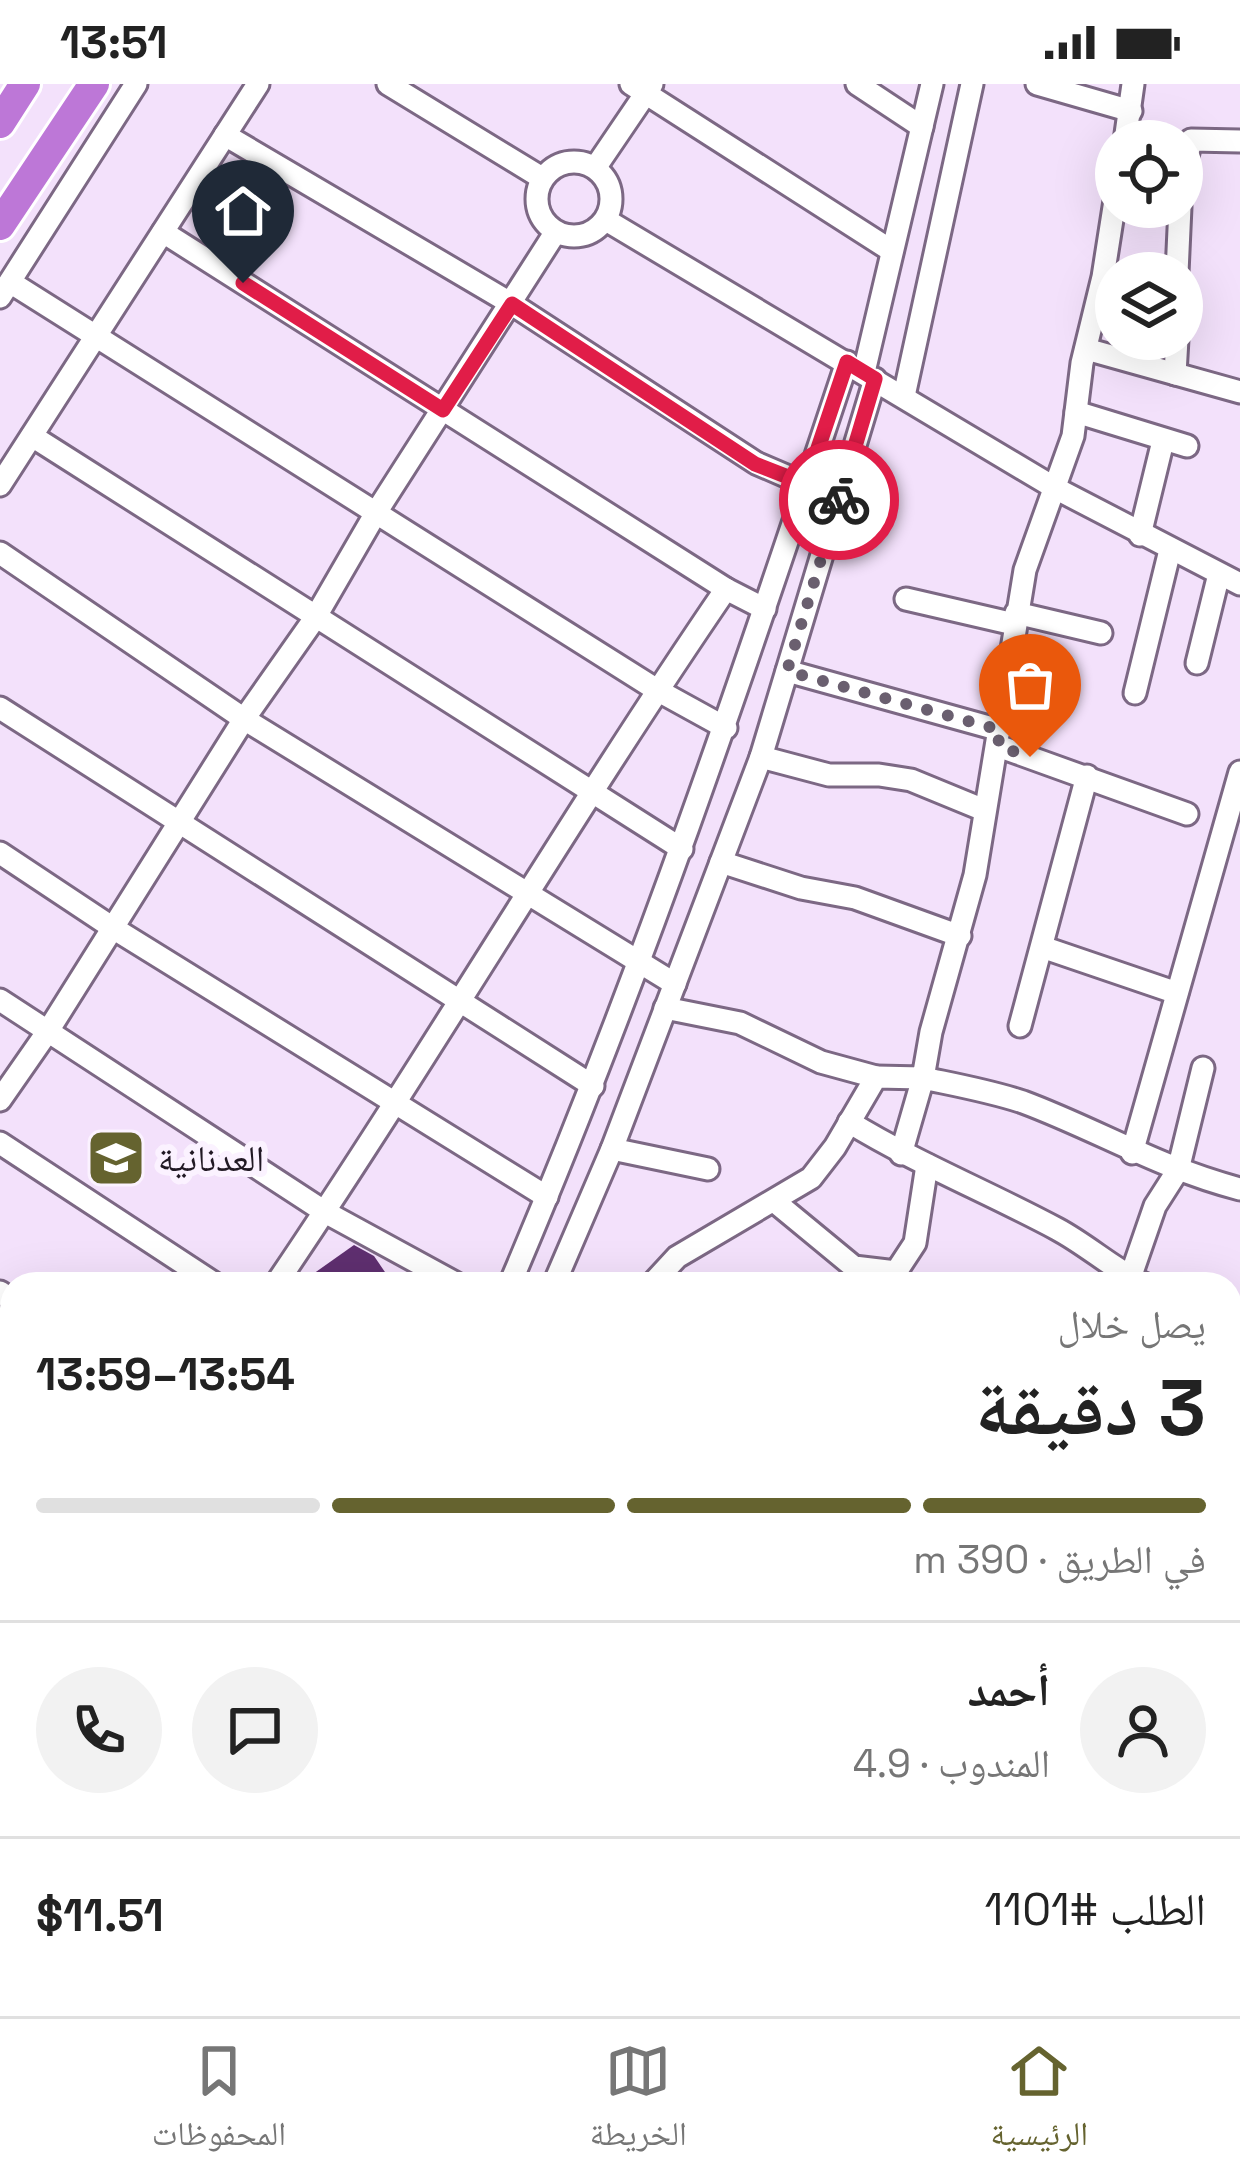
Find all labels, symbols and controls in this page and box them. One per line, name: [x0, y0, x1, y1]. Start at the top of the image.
text: 13:51: [60, 14, 168, 71]
map controls: [1095, 120, 1203, 360]
button: locate: [1095, 120, 1203, 228]
pin: [192, 160, 294, 283]
icon: home: [210, 178, 276, 244]
button: layers: [1095, 252, 1203, 360]
courier: [779, 440, 899, 560]
icon: bike: [806, 467, 872, 533]
pin: [979, 634, 1081, 757]
icon: bag: [997, 652, 1063, 718]
school or university icon: العدنانية: [85, 1127, 147, 1189]
place label: العدنانية: [158, 1136, 264, 1182]
text: يصل خلال: [1057, 1300, 1206, 1349]
text: 13:54–13:59: [36, 1346, 295, 1403]
text: 3 دقيقة: [975, 1358, 1206, 1458]
text: في الطريق · 390 m: [913, 1535, 1206, 1584]
text: أحمد: [968, 1662, 1050, 1719]
button: phone: [36, 1667, 162, 1793]
button: chat: [192, 1667, 318, 1793]
button: person: [1080, 1667, 1206, 1793]
text: المندوب · 4.9: [853, 1739, 1050, 1788]
text: الطلب #1101: [985, 1881, 1206, 1938]
text: $11.51: [36, 1887, 164, 1944]
tab: المحفوظات: [152, 2038, 286, 2166]
tab: الخريطة: [590, 2038, 687, 2166]
tab: الرئيسية: [990, 2038, 1088, 2166]

